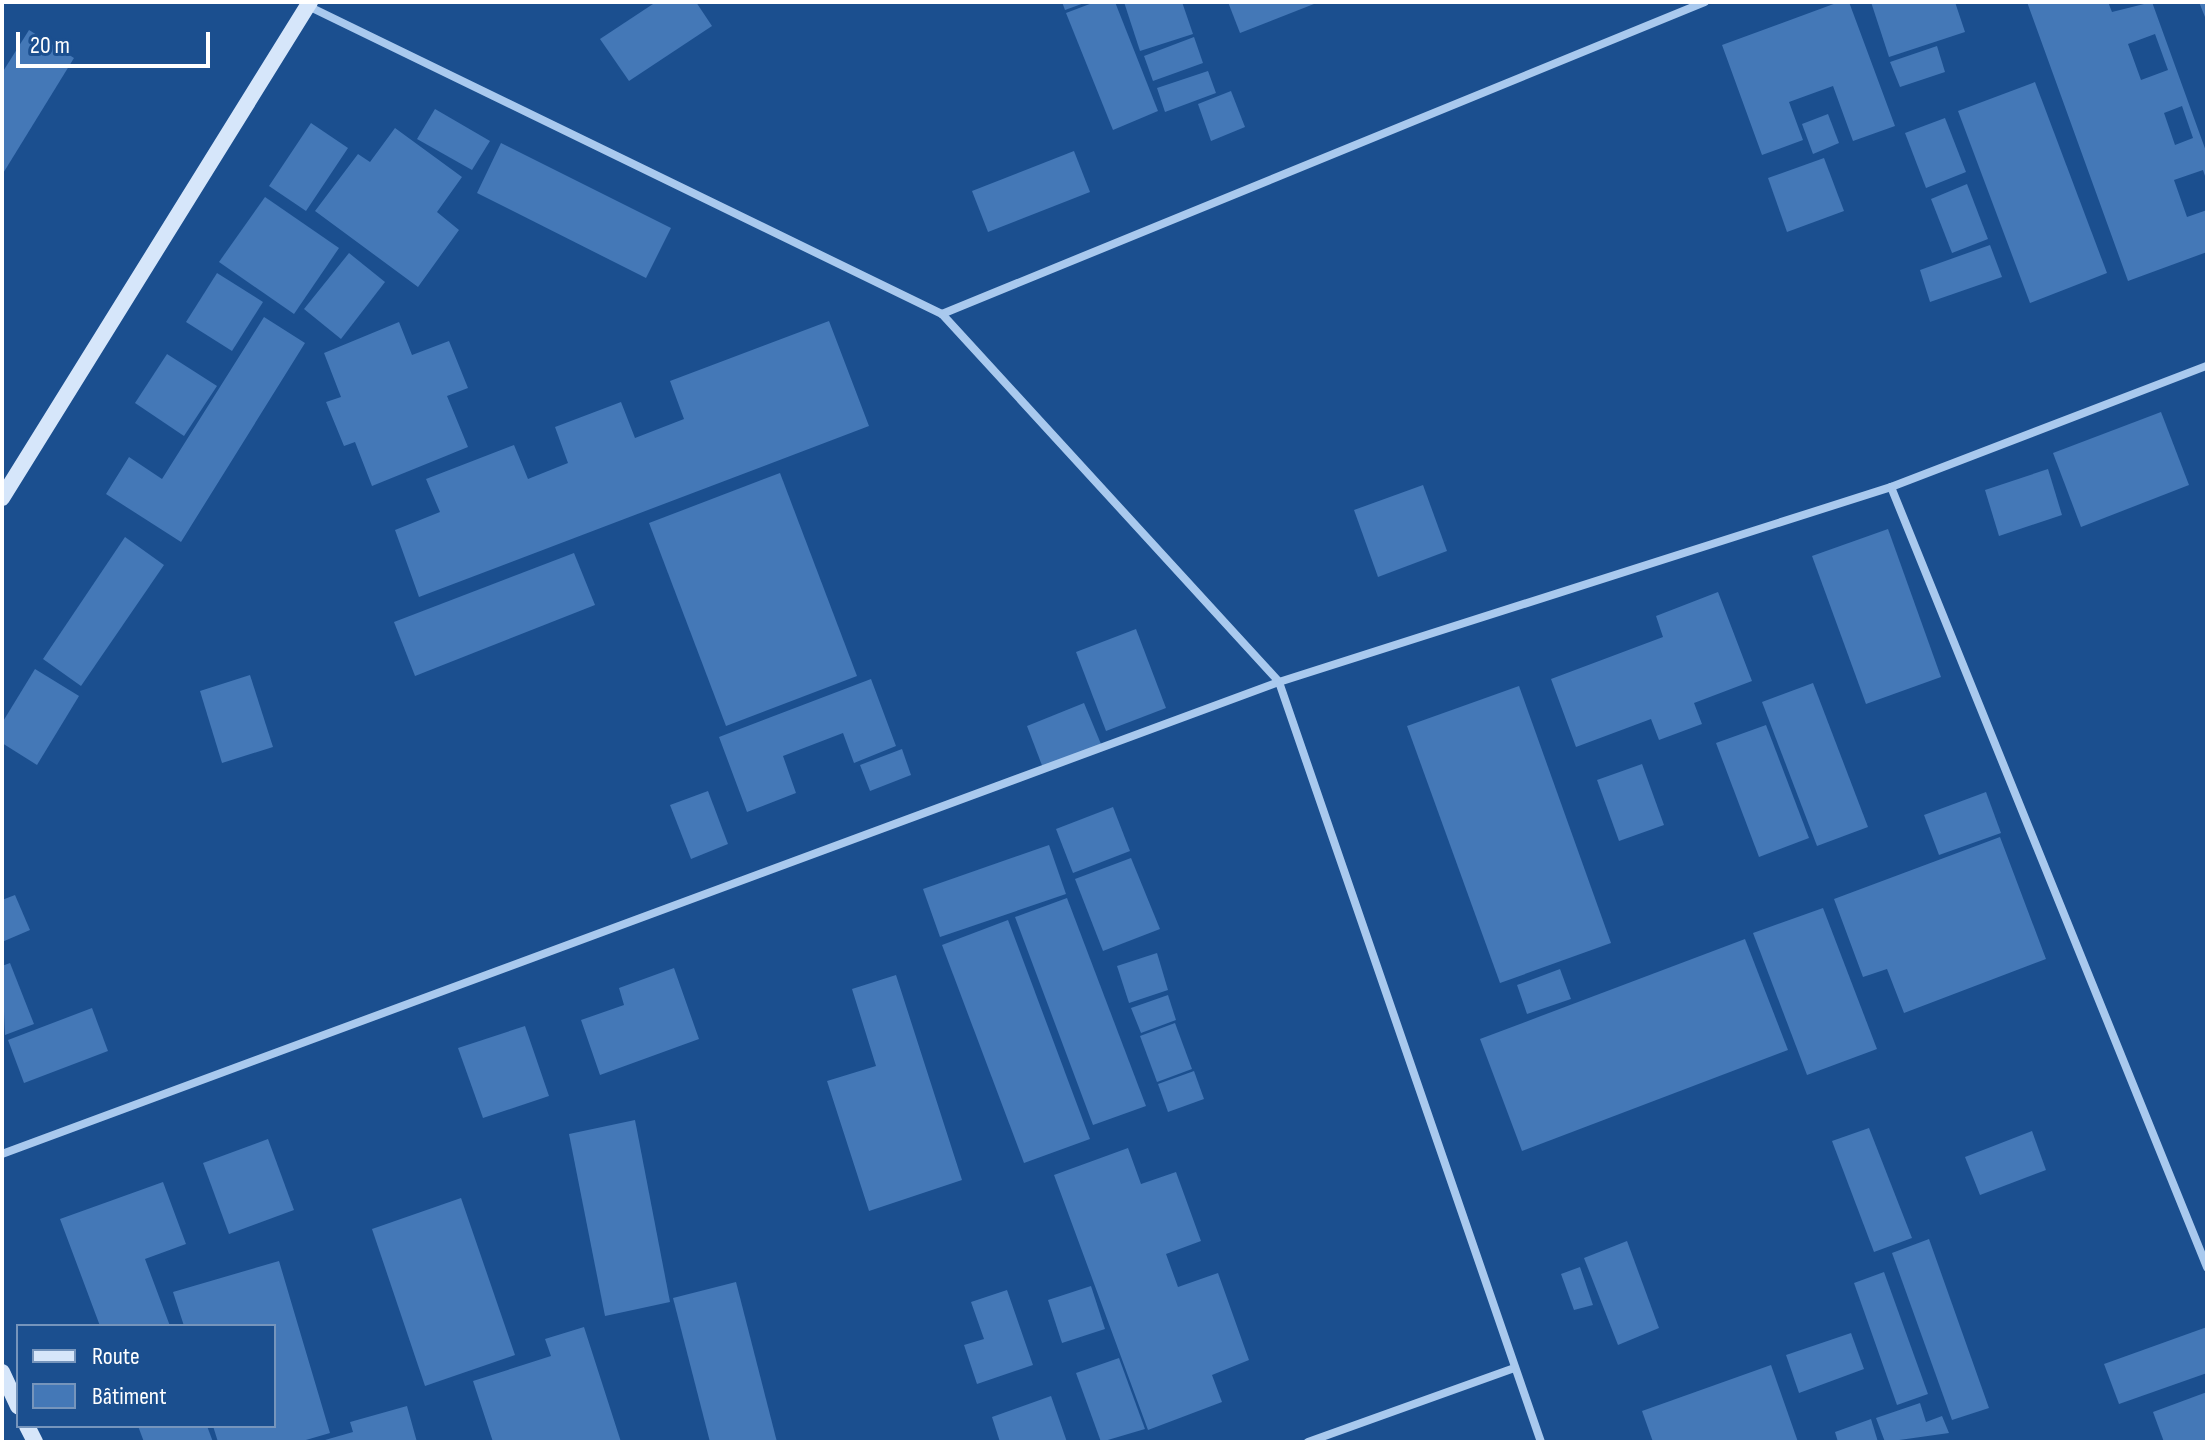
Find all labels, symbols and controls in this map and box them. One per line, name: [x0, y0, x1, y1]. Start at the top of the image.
scale bar: [20, 16, 214, 66]
text: 20 m: [30, 31, 70, 60]
legend: [16, 1324, 276, 1428]
text: Route: [92, 1342, 140, 1371]
text: Bâtiment: [92, 1382, 167, 1411]

